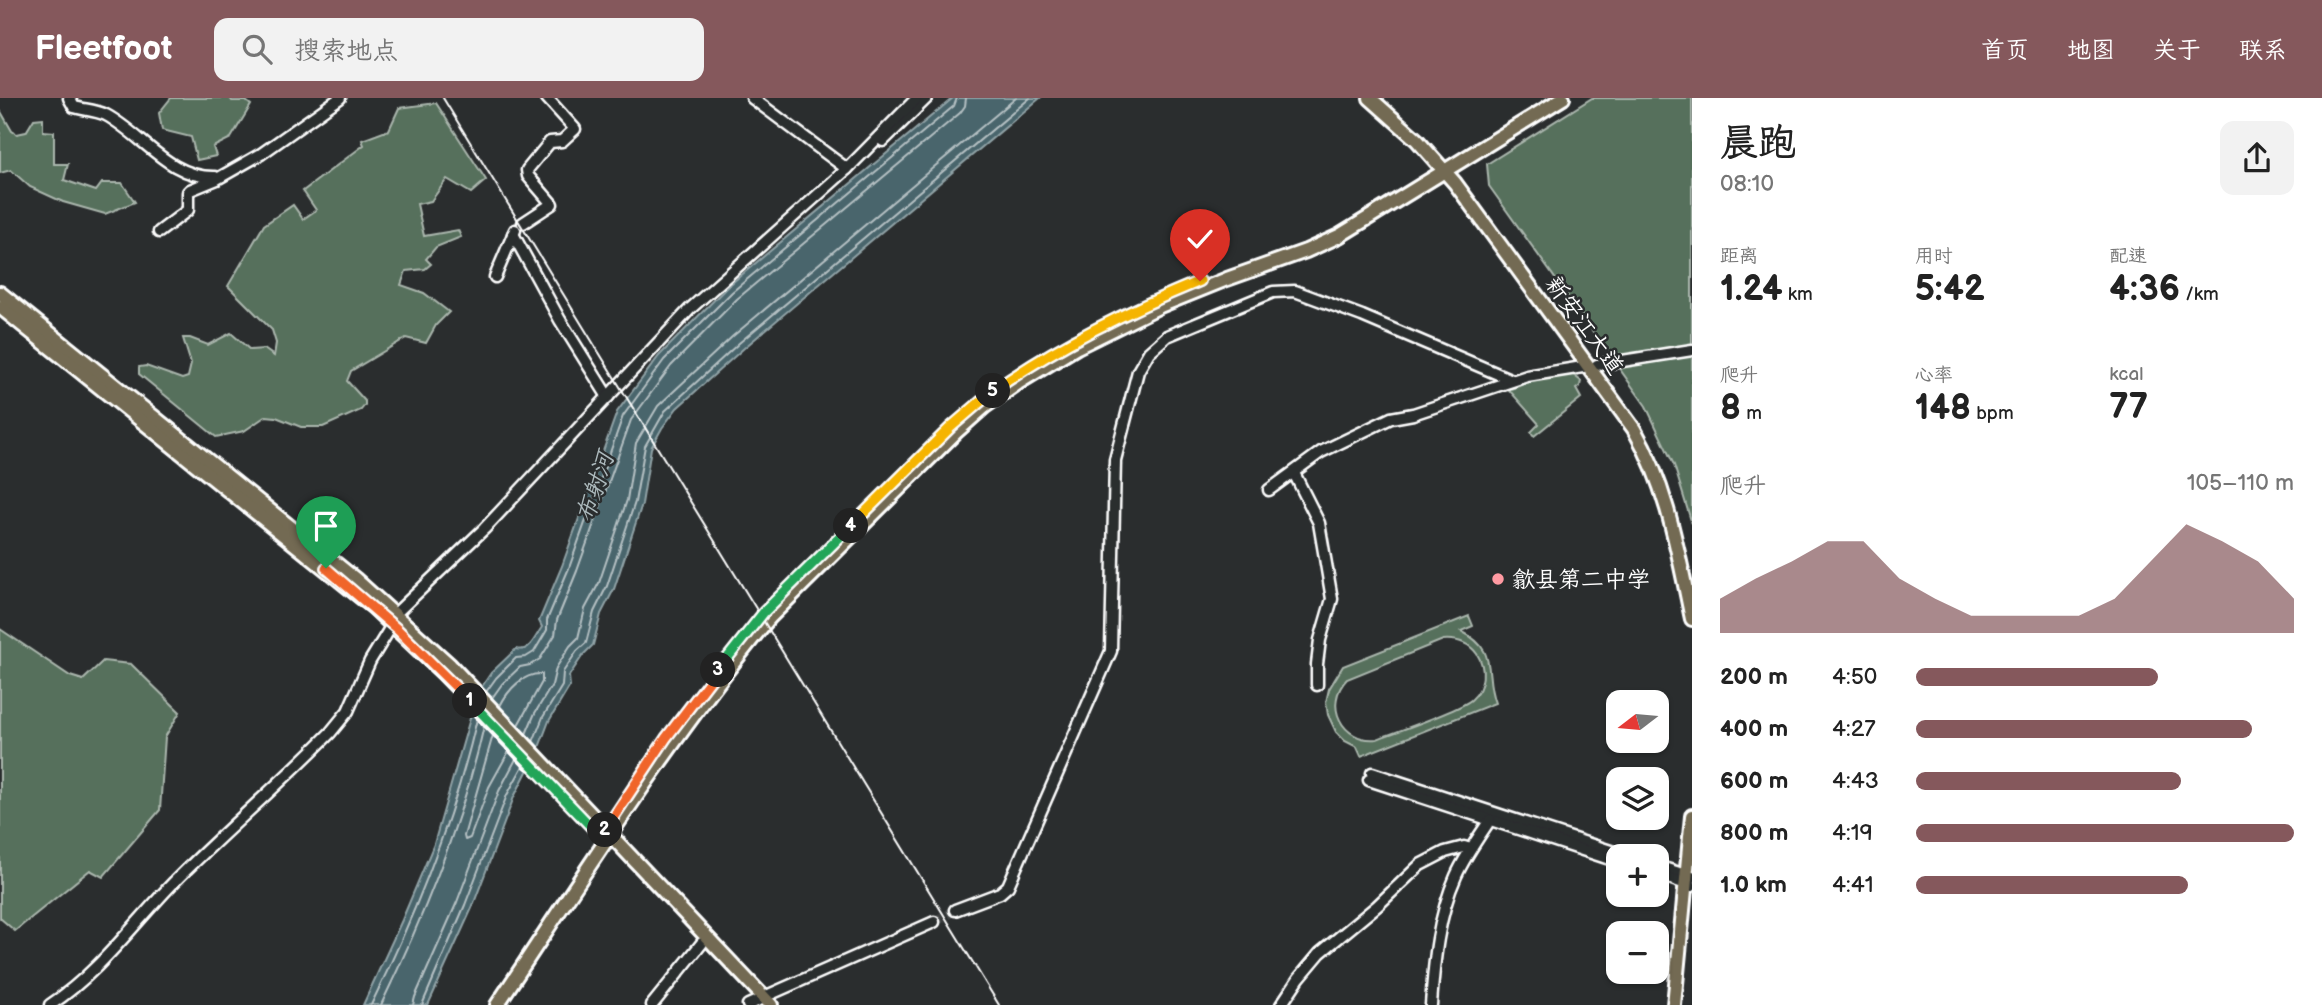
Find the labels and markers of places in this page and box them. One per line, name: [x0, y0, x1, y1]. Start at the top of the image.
pin: [1170, 209, 1230, 281]
pin: 5: [976, 374, 1010, 408]
pin: [296, 496, 356, 568]
pin: 4: [834, 508, 868, 544]
place label: 歙县第二中学: [1512, 566, 1650, 594]
marker: 歙县第二中学: [1490, 571, 1506, 587]
pin: 3: [700, 652, 736, 688]
pin: 1: [452, 684, 488, 718]
pin: 2: [588, 812, 622, 848]

